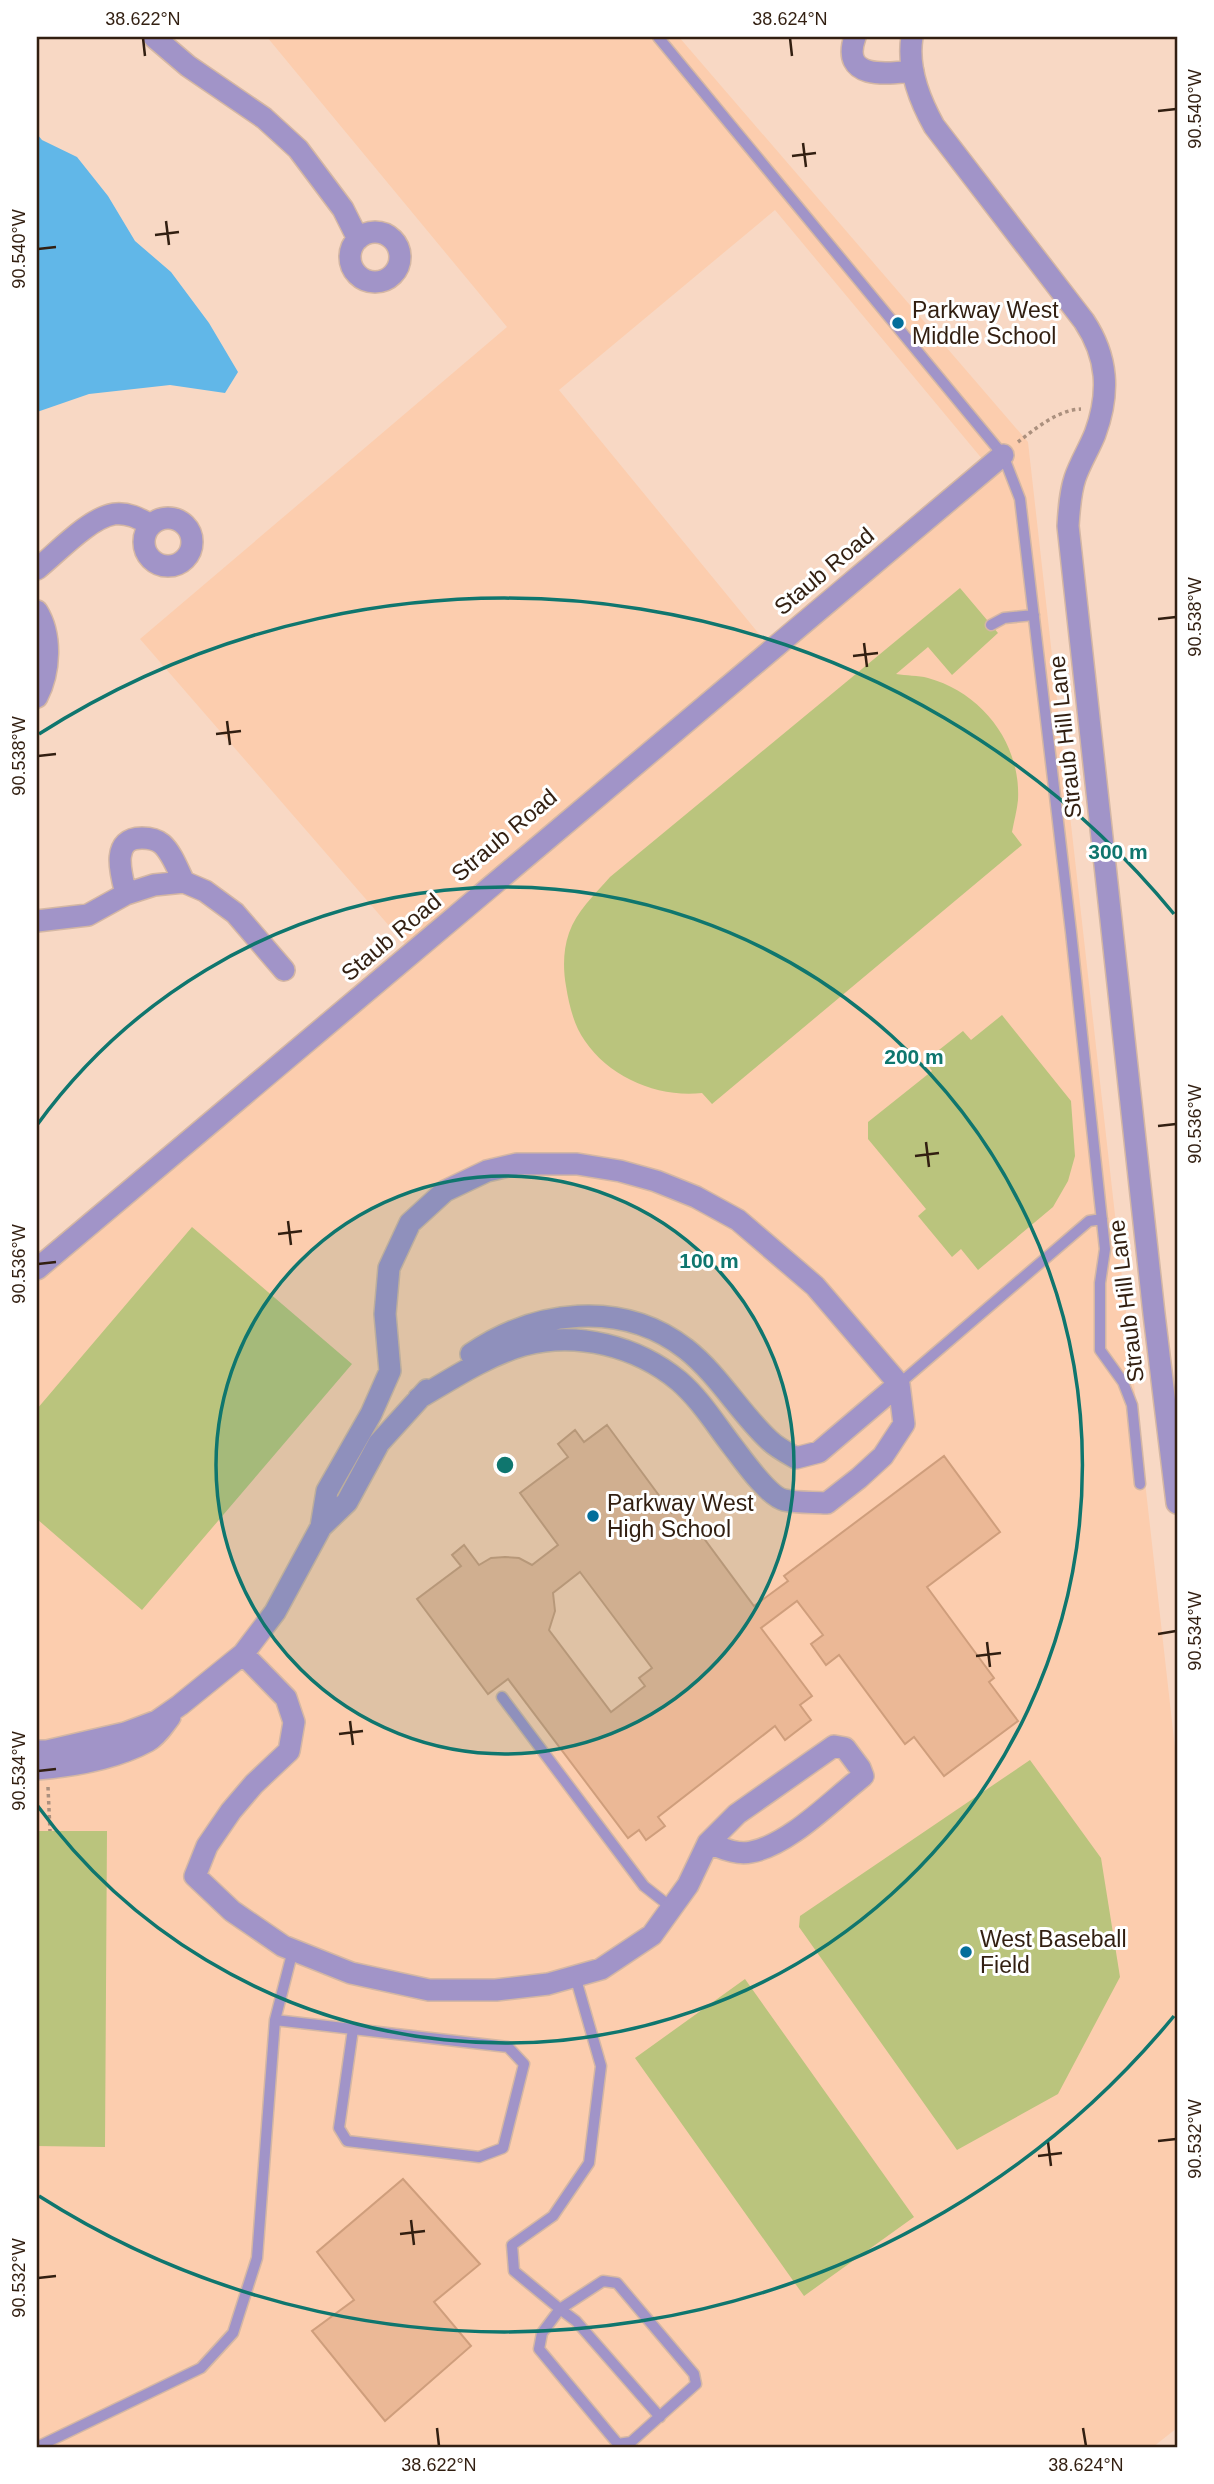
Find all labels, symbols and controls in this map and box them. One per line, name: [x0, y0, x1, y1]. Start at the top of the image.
text: 38.622°N: [105, 9, 181, 29]
text: 38.624°N: [752, 9, 828, 29]
text: 90.540°W: [1185, 69, 1205, 149]
text: 90.540°W: [9, 209, 29, 289]
place label: Parkway West Middle School: [912, 297, 1059, 349]
marker: Parkway West Middle School: [890, 315, 906, 331]
street label: Staub Road: [769, 522, 879, 620]
text: 90.538°W: [1185, 577, 1205, 657]
street label: Straub Hill Lane: [1044, 654, 1086, 820]
text: 90.538°W: [9, 716, 29, 796]
street label: Straub Road: [446, 784, 562, 886]
text: 300 m: [1088, 840, 1148, 863]
street label: Staub Road: [336, 888, 446, 986]
text: 200 m: [884, 1045, 944, 1068]
text: 90.536°W: [1185, 1084, 1205, 1164]
street label: Straub Hill Lane: [1103, 1218, 1149, 1384]
text: 90.536°W: [9, 1224, 29, 1304]
text: 100 m: [679, 1249, 739, 1272]
centre of rings: [493, 1453, 517, 1477]
place label: Parkway West High School: [607, 1490, 754, 1542]
marker: Parkway West High School: [585, 1508, 601, 1524]
text: 90.534°W: [1185, 1591, 1205, 1671]
text: 90.534°W: [9, 1731, 29, 1811]
place label: West Baseball Field: [980, 1926, 1127, 1978]
marker: West Baseball Field: [958, 1944, 974, 1960]
text: 90.532°W: [1185, 2099, 1205, 2179]
text: 90.532°W: [9, 2238, 29, 2318]
text: 38.622°N: [401, 2455, 477, 2475]
text: 38.624°N: [1048, 2455, 1124, 2475]

